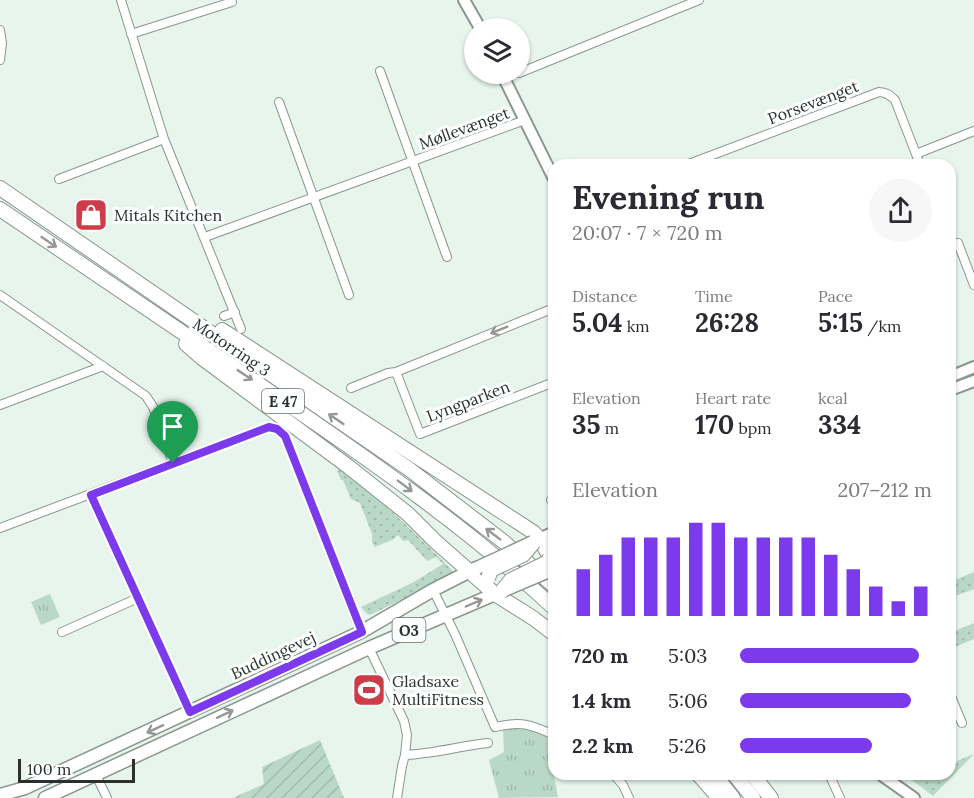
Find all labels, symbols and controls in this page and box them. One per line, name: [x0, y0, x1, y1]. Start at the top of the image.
map controls: [464, 18, 530, 84]
button: layers: [464, 18, 530, 84]
street label: Porsevænget: [765, 75, 862, 128]
street label: Møllevænget: [416, 102, 513, 154]
text: Evening run: [572, 176, 764, 218]
button: share: [869, 179, 932, 242]
shop icon: Mitals Kitchen: [73, 197, 109, 233]
place label: Mitals Kitchen: [114, 205, 222, 225]
text: 20:07 · 7 × 720 m: [572, 220, 723, 245]
one-way arrow: [40, 236, 56, 248]
text: Distance: [572, 286, 637, 306]
text: Time: [695, 286, 733, 306]
text: Pace: [818, 286, 853, 306]
text: 5.04: [572, 306, 622, 339]
text: 26:28: [695, 306, 759, 339]
text: 5:15: [818, 306, 863, 339]
street label: Motorring 3: [189, 314, 275, 380]
text: km: [622, 316, 650, 336]
text: /km: [863, 316, 901, 336]
one-way arrow: [490, 325, 509, 336]
one-way arrow: [236, 369, 252, 381]
street label: Lyngparken: [424, 376, 513, 426]
text: Elevation: [572, 388, 641, 408]
text: Heart rate: [695, 388, 771, 408]
text: kcal: [818, 388, 848, 408]
road number: E 47: [262, 389, 304, 413]
pin: [147, 401, 198, 463]
text: 35: [572, 408, 601, 441]
text: 170: [695, 408, 734, 441]
text: 334: [818, 408, 861, 441]
icon: arrive: [156, 410, 189, 443]
one-way arrow: [328, 413, 345, 425]
text: m: [601, 418, 619, 438]
text: bpm: [734, 418, 772, 438]
text: Elevation: [572, 477, 658, 502]
text: 207–212 m: [837, 477, 932, 502]
one-way arrow: [396, 480, 412, 493]
one-way arrow: [486, 527, 502, 540]
one-way arrow: [465, 597, 483, 608]
road number: O3: [392, 618, 426, 642]
street label: Buddingevej: [228, 627, 318, 683]
text: 720 m: [572, 643, 628, 668]
text: 5:03: [668, 643, 707, 668]
place label: Gladsaxe MultiFitness: [392, 671, 484, 709]
sports icon: Gladsaxe MultiFitness: [351, 672, 387, 708]
text: 1.4 km: [572, 688, 631, 713]
text: 5:06: [668, 688, 708, 713]
one-way arrow: [216, 708, 234, 720]
one-way arrow: [146, 723, 164, 735]
text: 2.2 km: [572, 733, 634, 758]
text: 5:26: [668, 733, 706, 758]
scale bar: [18, 756, 135, 784]
text: 100 m: [27, 759, 71, 779]

